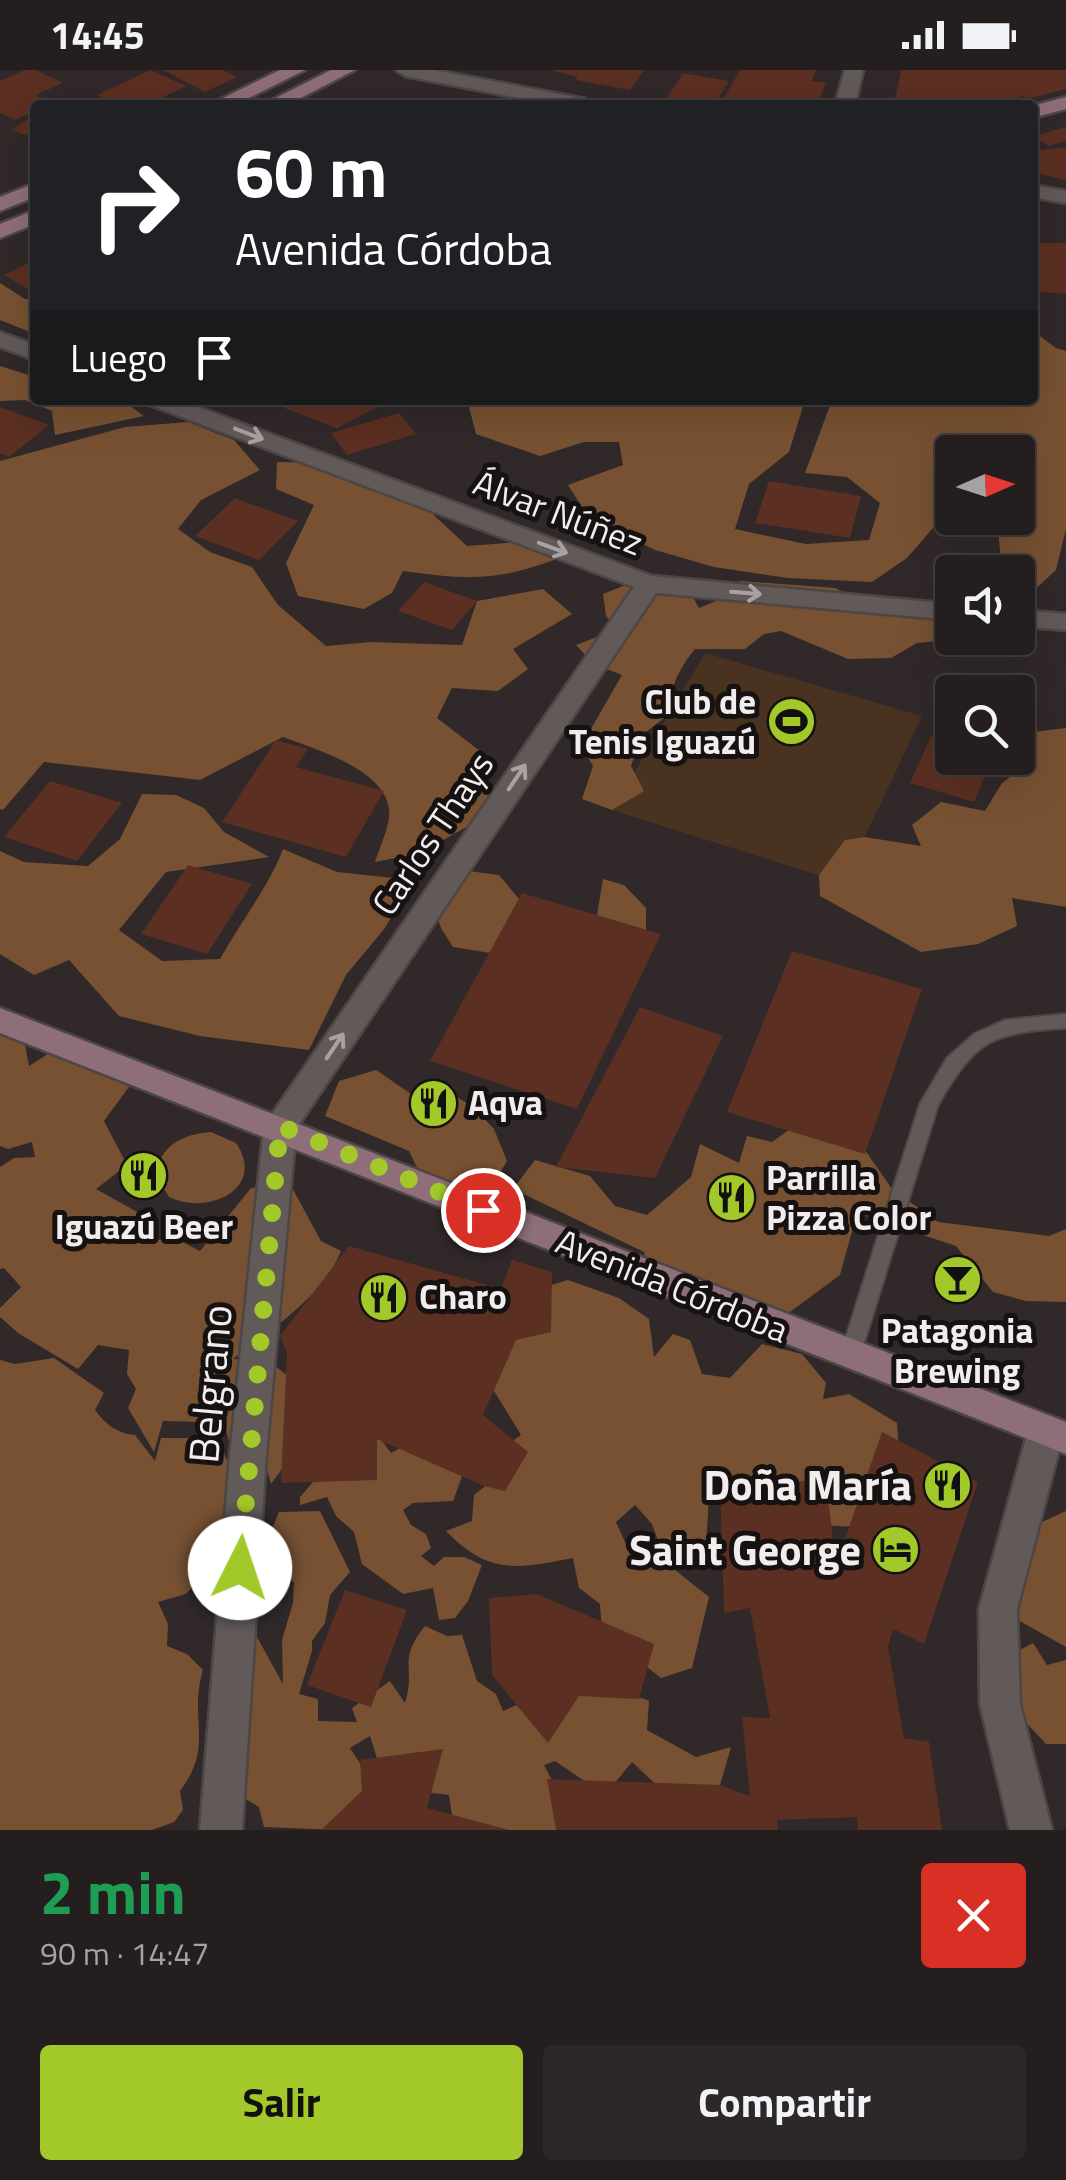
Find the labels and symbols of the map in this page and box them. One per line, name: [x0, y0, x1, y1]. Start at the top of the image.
one-way arrow: [232, 426, 263, 444]
north arrow: [935, 435, 1035, 535]
street label: Álvar Núñez: [466, 455, 651, 569]
one-way arrow: [537, 540, 568, 558]
one-way arrow: [730, 584, 762, 603]
place label: Club de Tenis Iguazú: [569, 674, 756, 768]
sports icon: Club de Tenis Iguazú: [765, 696, 817, 748]
street label: Carlos Thays: [358, 741, 507, 926]
one-way arrow: [506, 763, 527, 791]
one-way arrow: [324, 1032, 345, 1060]
place label: Aqva: [468, 1075, 543, 1129]
restaurant icon: Aqva: [407, 1077, 459, 1129]
restaurant icon: Iguazú Beer: [118, 1149, 170, 1201]
place label: Parrilla Pizza Color: [766, 1150, 931, 1244]
pin: [441, 1168, 526, 1253]
restaurant icon: Parrilla Pizza Color: [705, 1172, 757, 1224]
place label: Iguazú Beer: [55, 1199, 233, 1253]
street label: Avenida Córdoba: [548, 1214, 797, 1356]
bar icon: Patagonia Brewing: [931, 1253, 983, 1305]
place label: Charo: [419, 1269, 507, 1323]
restaurant icon: Charo: [358, 1271, 410, 1323]
street label: Belgrano: [170, 1302, 248, 1466]
place label: Patagonia Brewing: [881, 1303, 1033, 1397]
place label: Doña María: [704, 1452, 912, 1516]
restaurant icon: Doña María: [921, 1459, 973, 1511]
position arrow: [188, 1516, 292, 1620]
place label: Saint George: [629, 1517, 861, 1581]
hotel icon: Saint George: [870, 1524, 922, 1576]

